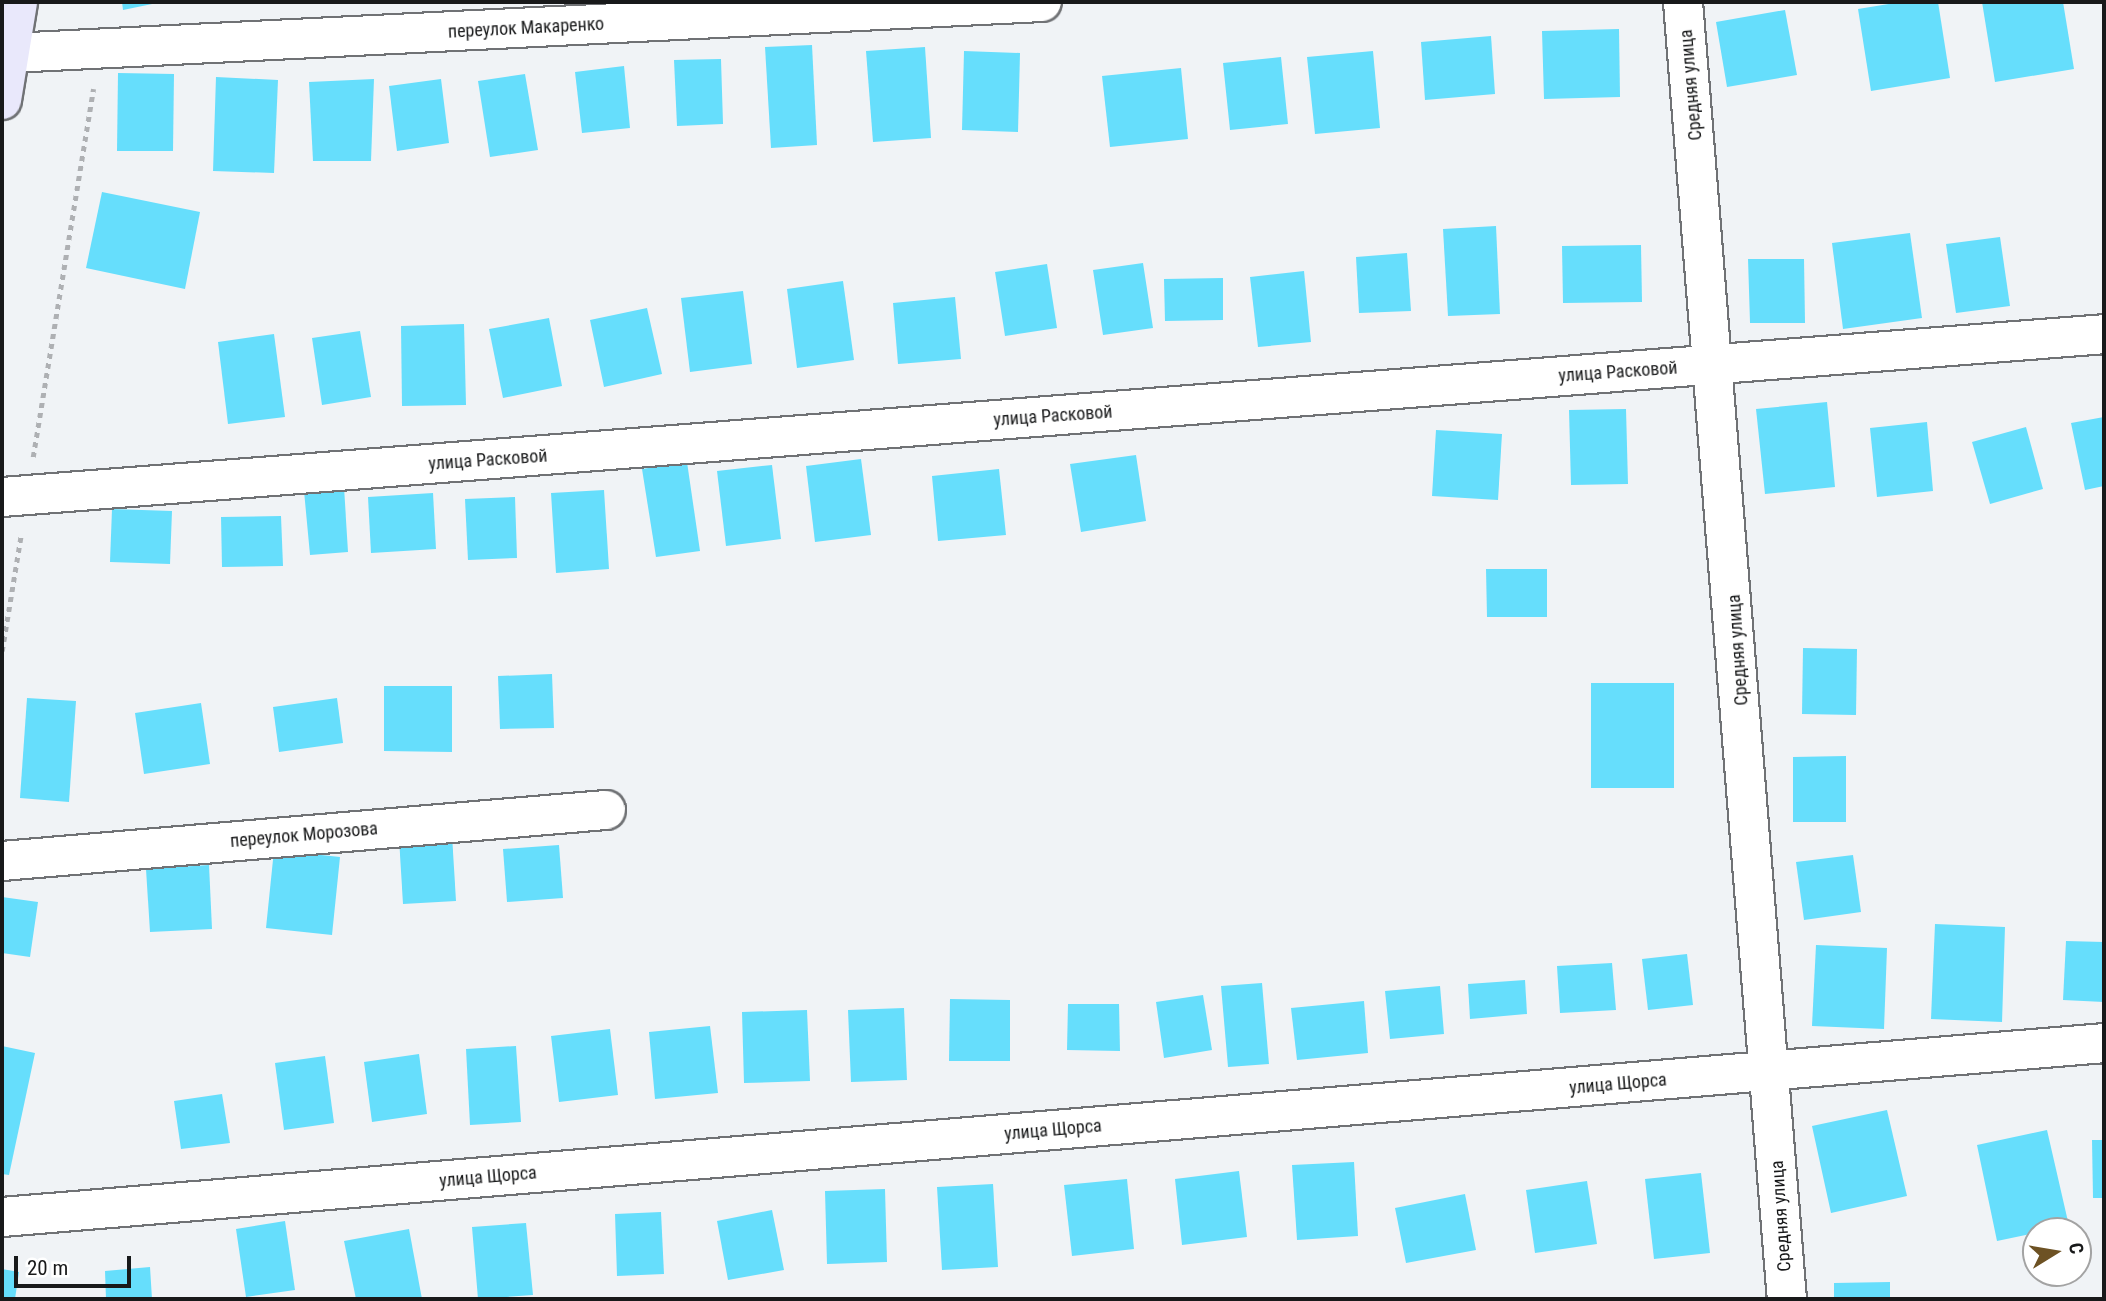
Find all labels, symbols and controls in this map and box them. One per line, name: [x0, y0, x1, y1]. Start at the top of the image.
street label: переулок Макаренко: [447, 13, 605, 43]
street label: Средняя улица: [1675, 29, 1707, 141]
street label: улица Расковой: [1558, 357, 1678, 387]
street label: улица Расковой: [993, 401, 1113, 431]
street label: улица Расковой: [428, 445, 548, 475]
street label: Средняя улица: [1723, 594, 1753, 706]
street label: переулок Морозова: [229, 818, 379, 852]
street label: улица Щорса: [1568, 1069, 1668, 1099]
street label: улица Щорса: [1003, 1115, 1103, 1145]
street label: Средняя улица: [1766, 1160, 1796, 1272]
street label: улица Щорса: [438, 1162, 538, 1192]
north arrow: [2022, 1217, 2092, 1287]
text: С: [2064, 1241, 2088, 1256]
scale bar: [18, 1242, 135, 1286]
text: 20 m: [27, 1256, 68, 1280]

